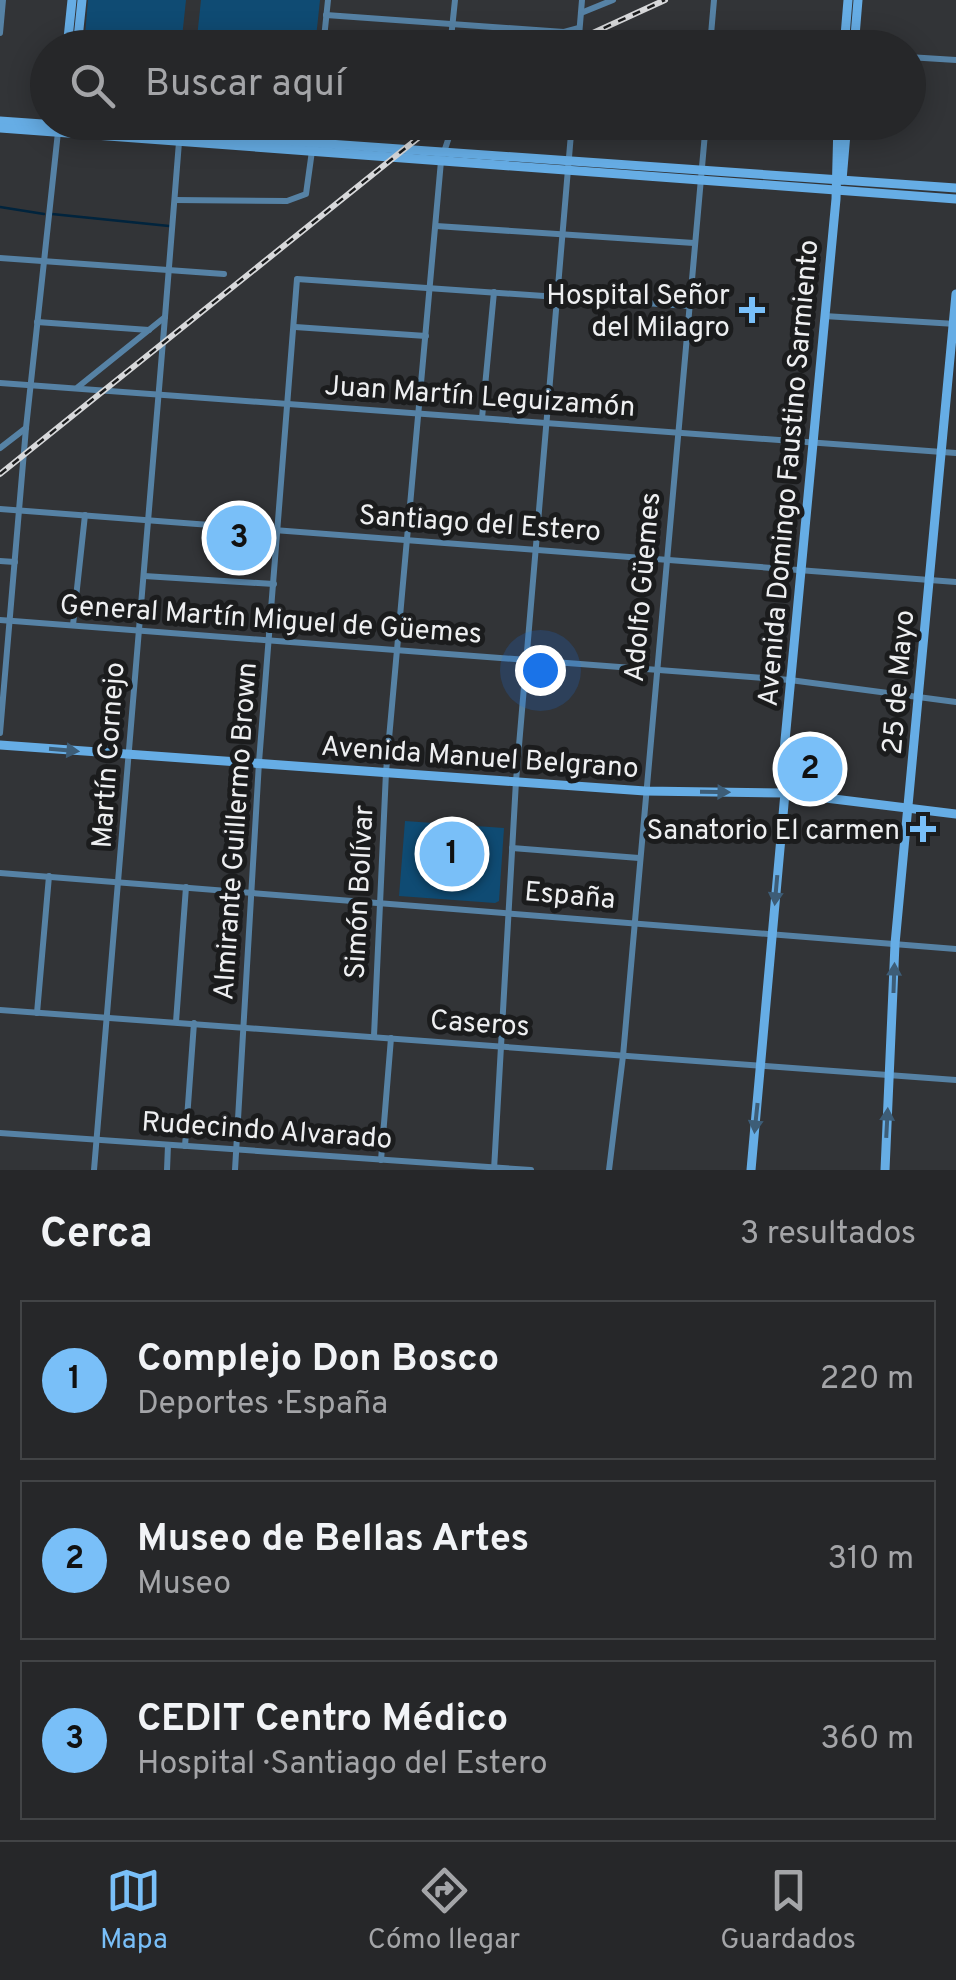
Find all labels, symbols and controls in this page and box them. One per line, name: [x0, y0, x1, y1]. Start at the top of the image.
search box: [30, 30, 926, 140]
icon: search: [65, 58, 120, 113]
text: Buscar aquí: [145, 61, 345, 110]
street label: Avenida Domingo Faustino Sarmiento: [752, 238, 828, 708]
place label: Hospital Señor del Milagro: [546, 279, 730, 347]
marker: Hospital Señor del Milagro: [739, 297, 765, 323]
street label: Juan Martín Leguizamón: [323, 369, 636, 427]
street label: Adolfo Güemes: [618, 491, 670, 684]
street label: Santiago del Estero: [358, 499, 602, 551]
pin: 3: [206, 500, 272, 576]
street label: General Martín Miguel de Güemes: [59, 588, 483, 654]
street label: 25 de Mayo: [876, 608, 924, 756]
your location: [515, 645, 566, 696]
street label: Martín Cornejo: [86, 661, 134, 850]
street label: Almirante Guillermo Brown: [207, 661, 267, 1001]
street label: Avenida Manuel Belgrano: [320, 730, 640, 788]
pin: 2: [778, 732, 842, 806]
one-way arrow: [49, 743, 81, 759]
one-way arrow: [700, 785, 732, 801]
street label: Simón Bolívar: [338, 804, 384, 980]
place label: Sanatorio El carmen: [647, 814, 900, 850]
pin: 1: [420, 816, 484, 892]
marker: Sanatorio El carmen: [910, 816, 936, 842]
street label: España: [523, 875, 617, 919]
one-way arrow: [768, 875, 784, 907]
one-way arrow: [886, 961, 902, 993]
street label: Caseros: [429, 1004, 531, 1046]
one-way arrow: [747, 1102, 763, 1134]
street label: Rudecindo Alvarado: [140, 1105, 393, 1159]
one-way arrow: [879, 1106, 895, 1138]
text: Cerca: [40, 1209, 153, 1262]
text: 3 resultados: [740, 1215, 916, 1255]
text: Complejo Don Bosco: [137, 1336, 499, 1385]
text: 1: [68, 1360, 81, 1400]
text: 220 m: [820, 1360, 914, 1400]
text: Deportes · España: [137, 1385, 388, 1425]
text: Museo de Bellas Artes: [137, 1516, 529, 1565]
text: 2: [65, 1540, 84, 1580]
text: 310 m: [828, 1540, 914, 1580]
text: Museo: [137, 1565, 231, 1605]
text: CEDIT Centro Médico: [137, 1696, 508, 1745]
text: 3: [65, 1720, 84, 1760]
text: 360 m: [820, 1720, 914, 1760]
text: Hospital · Santiago del Estero: [137, 1745, 548, 1785]
tab: Mapa: [100, 1863, 168, 1959]
tab: Cómo llegar: [368, 1863, 520, 1959]
tab: Guardados: [720, 1863, 856, 1959]

